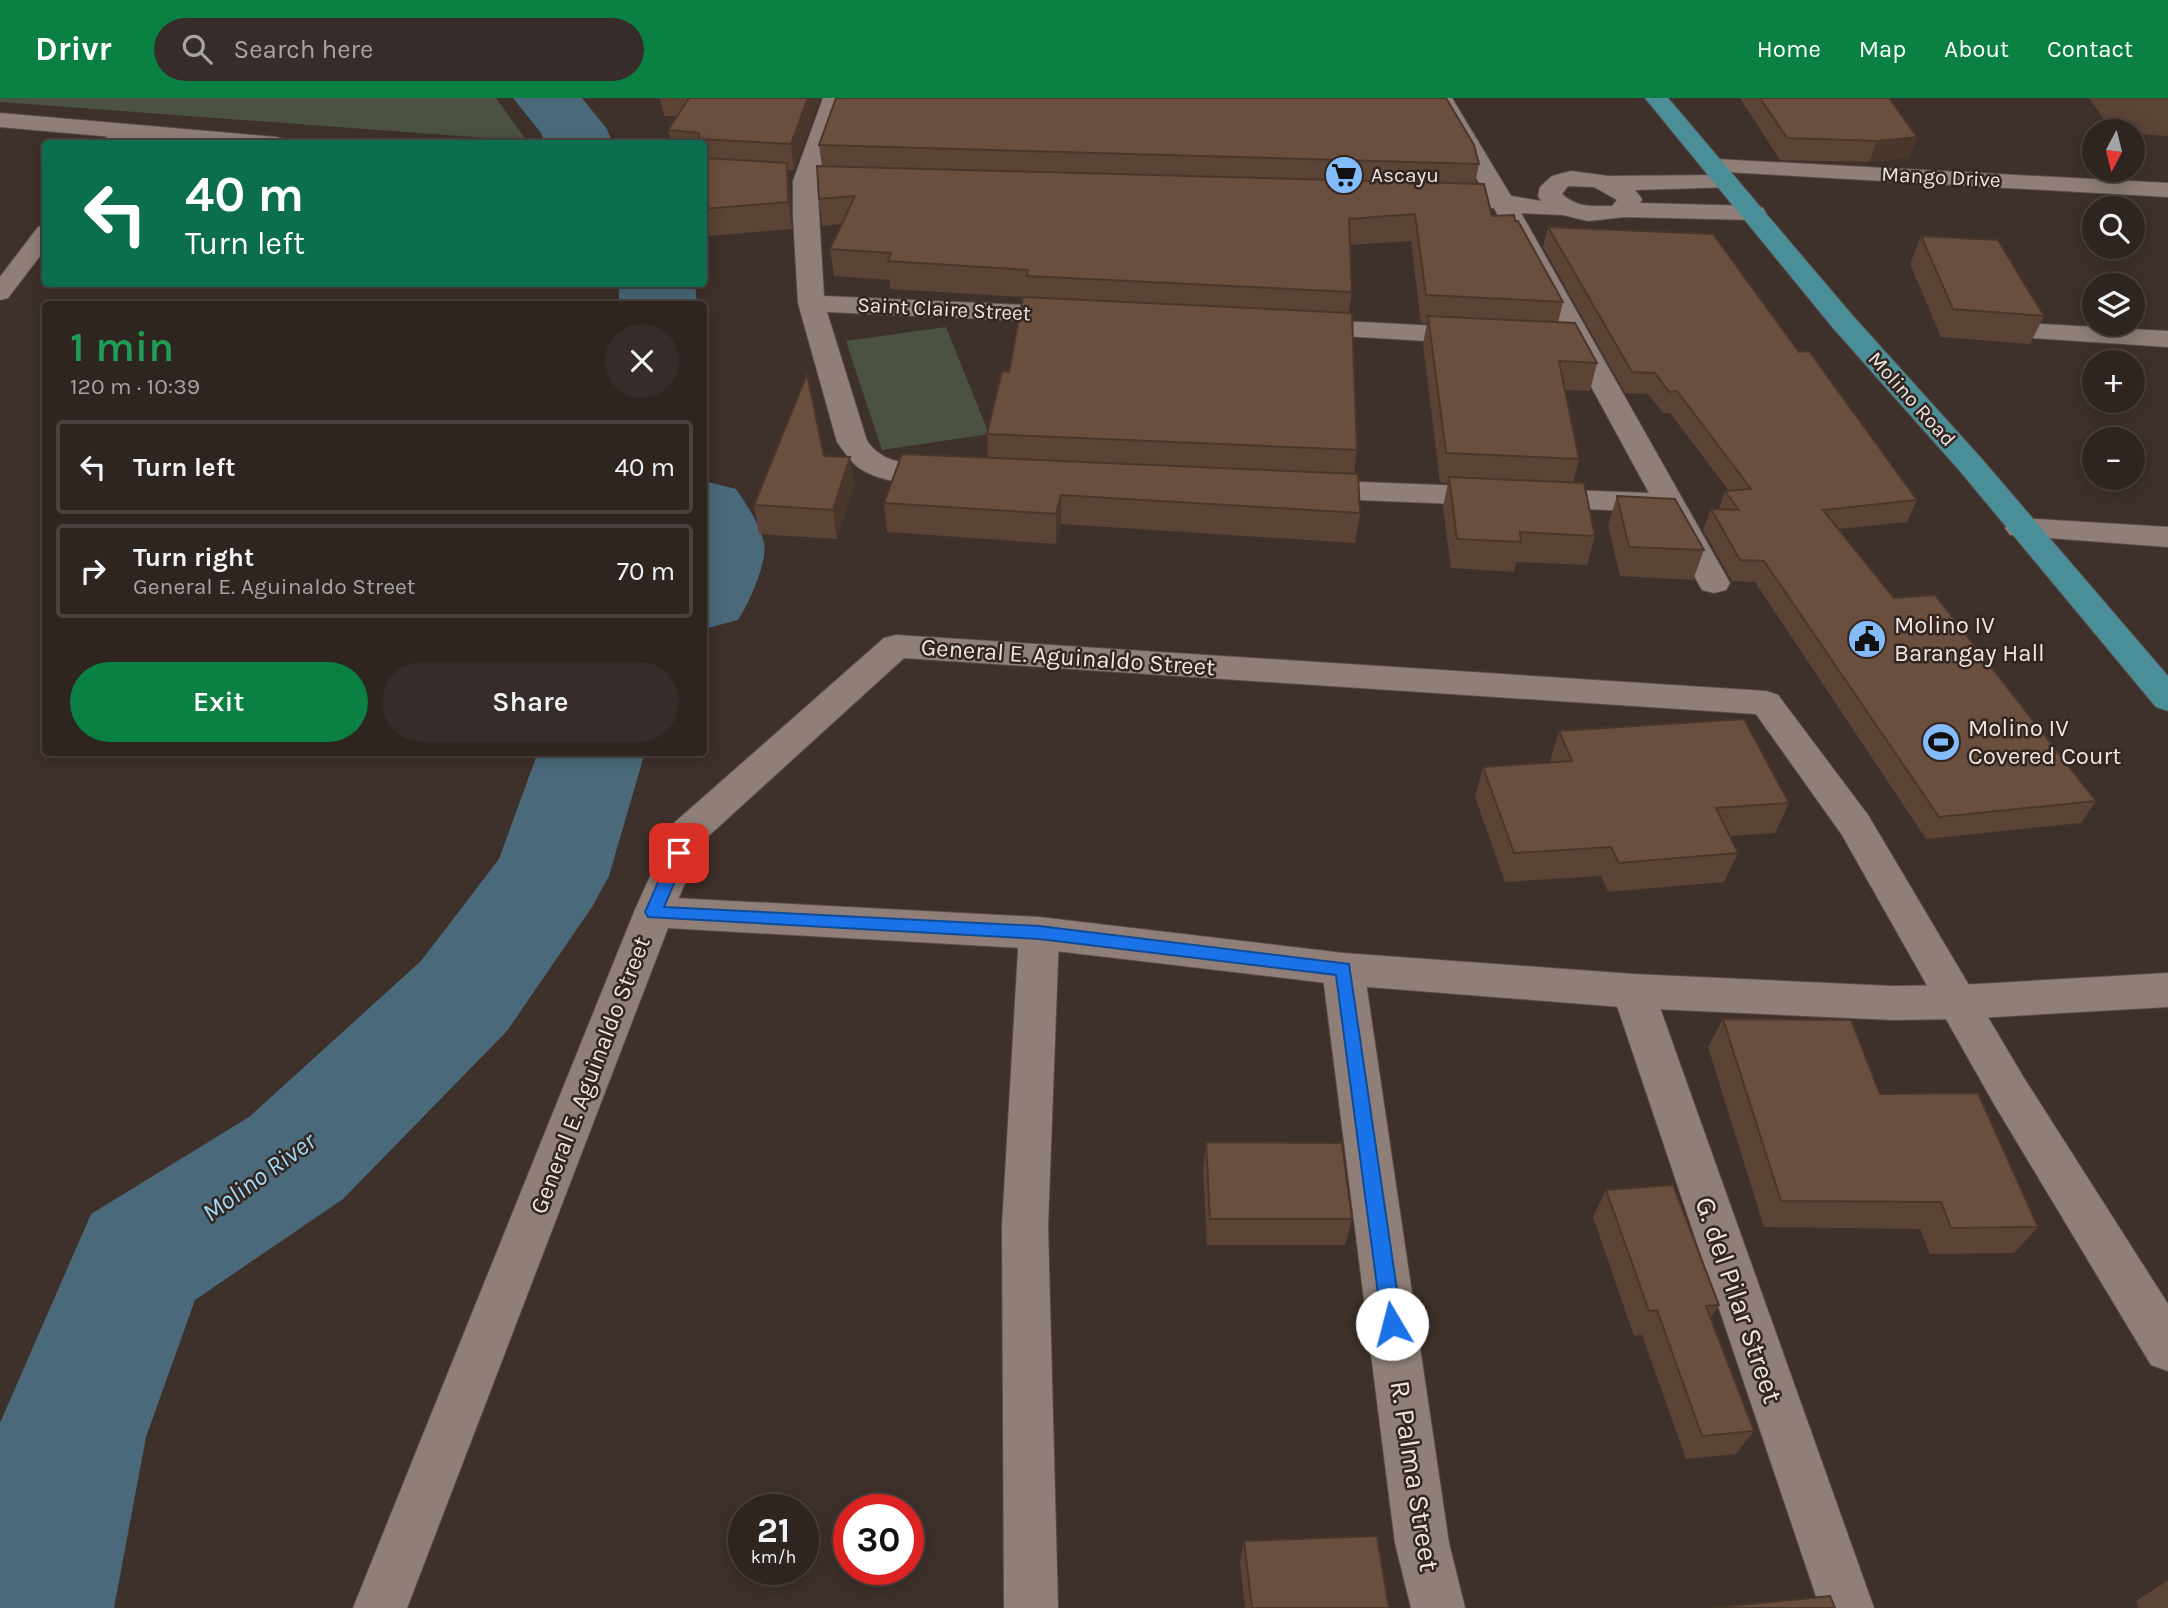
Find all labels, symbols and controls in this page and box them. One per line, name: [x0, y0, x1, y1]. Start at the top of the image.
search box: [154, 18, 644, 81]
text: Drivr: [35, 30, 112, 68]
icon: search: [178, 30, 216, 68]
text: Search here: [234, 34, 373, 65]
text: Home: [1757, 35, 1821, 63]
text: Map: [1859, 35, 1906, 63]
text: About: [1944, 35, 2009, 63]
text: Contact: [2047, 35, 2133, 63]
north arrow: [2082, 119, 2146, 182]
map controls: [2082, 119, 2145, 490]
supermarket icon: Ascayu: [1323, 154, 1365, 196]
street label: Mango Drive: [1881, 162, 2001, 192]
place label: Ascayu: [1371, 163, 1439, 187]
text: 40 m: [185, 166, 304, 223]
icon: left: [70, 168, 161, 259]
button: search: [2082, 196, 2145, 259]
text: Turn left: [185, 225, 305, 262]
button: layers: [2082, 273, 2145, 336]
street label: Saint Claire Street: [857, 292, 1031, 326]
text: 1 min: [70, 322, 174, 372]
button: close: [605, 324, 679, 398]
street label: Molino Road: [1863, 347, 1961, 451]
button: +: [2082, 350, 2145, 413]
text: 120 m · 10:39: [70, 373, 200, 400]
button: −: [2082, 427, 2145, 490]
icon: left: [74, 448, 112, 486]
text: Turn left: [133, 452, 235, 483]
text: 40 m: [615, 452, 675, 483]
text: Turn right: [133, 542, 254, 573]
icon: right: [74, 552, 112, 590]
text: 70 m: [617, 556, 675, 587]
text: General E. Aguinaldo Street: [133, 573, 415, 600]
place label: Molino IV Barangay Hall: [1894, 611, 2045, 667]
public building icon: Molino IV Barangay Hall: [1846, 618, 1888, 660]
street label: General E. Aguinaldo Street: [920, 633, 1216, 681]
button: Exit: [70, 662, 368, 742]
button: Share: [382, 662, 679, 742]
place label: Molino IV Covered Court: [1968, 714, 2121, 770]
sports icon: Molino IV Covered Court: [1920, 721, 1962, 763]
pin: [649, 823, 709, 883]
icon: arrive: [660, 834, 698, 872]
street label: General E. Aguinaldo Street: [524, 932, 656, 1218]
water label: Molino River: [196, 1125, 323, 1229]
street label: G. del Pilar Street: [1688, 1193, 1790, 1407]
position arrow: [1355, 1287, 1429, 1361]
street label: R. Palma Street: [1384, 1378, 1446, 1574]
speed limit sign: 30: [833, 1494, 924, 1585]
text: 21: [757, 1510, 790, 1551]
text: km/h: [751, 1546, 796, 1568]

